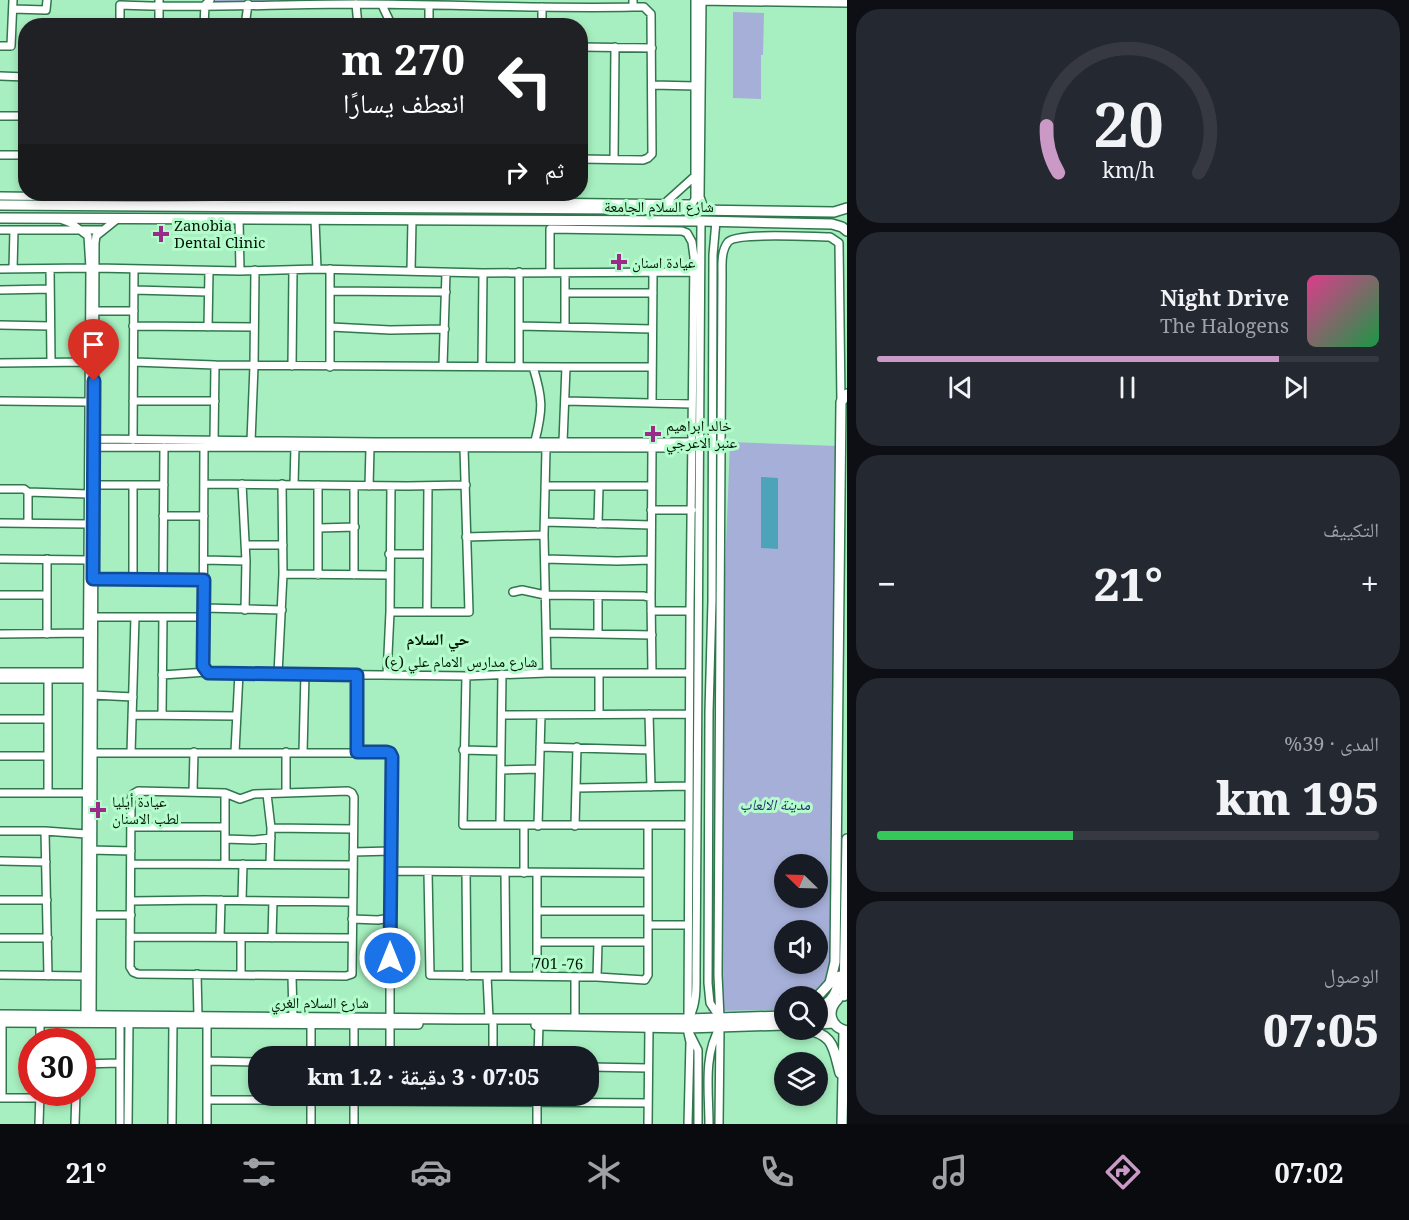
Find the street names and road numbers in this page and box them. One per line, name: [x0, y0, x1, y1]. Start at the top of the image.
street label: شارع السلام الجامعة: [604, 196, 714, 217]
street label: شارع مدارس الامام علي (ع): [385, 651, 538, 674]
street label: 701 -76: [533, 953, 583, 973]
street label: شارع السلام الغري: [271, 992, 369, 1015]

